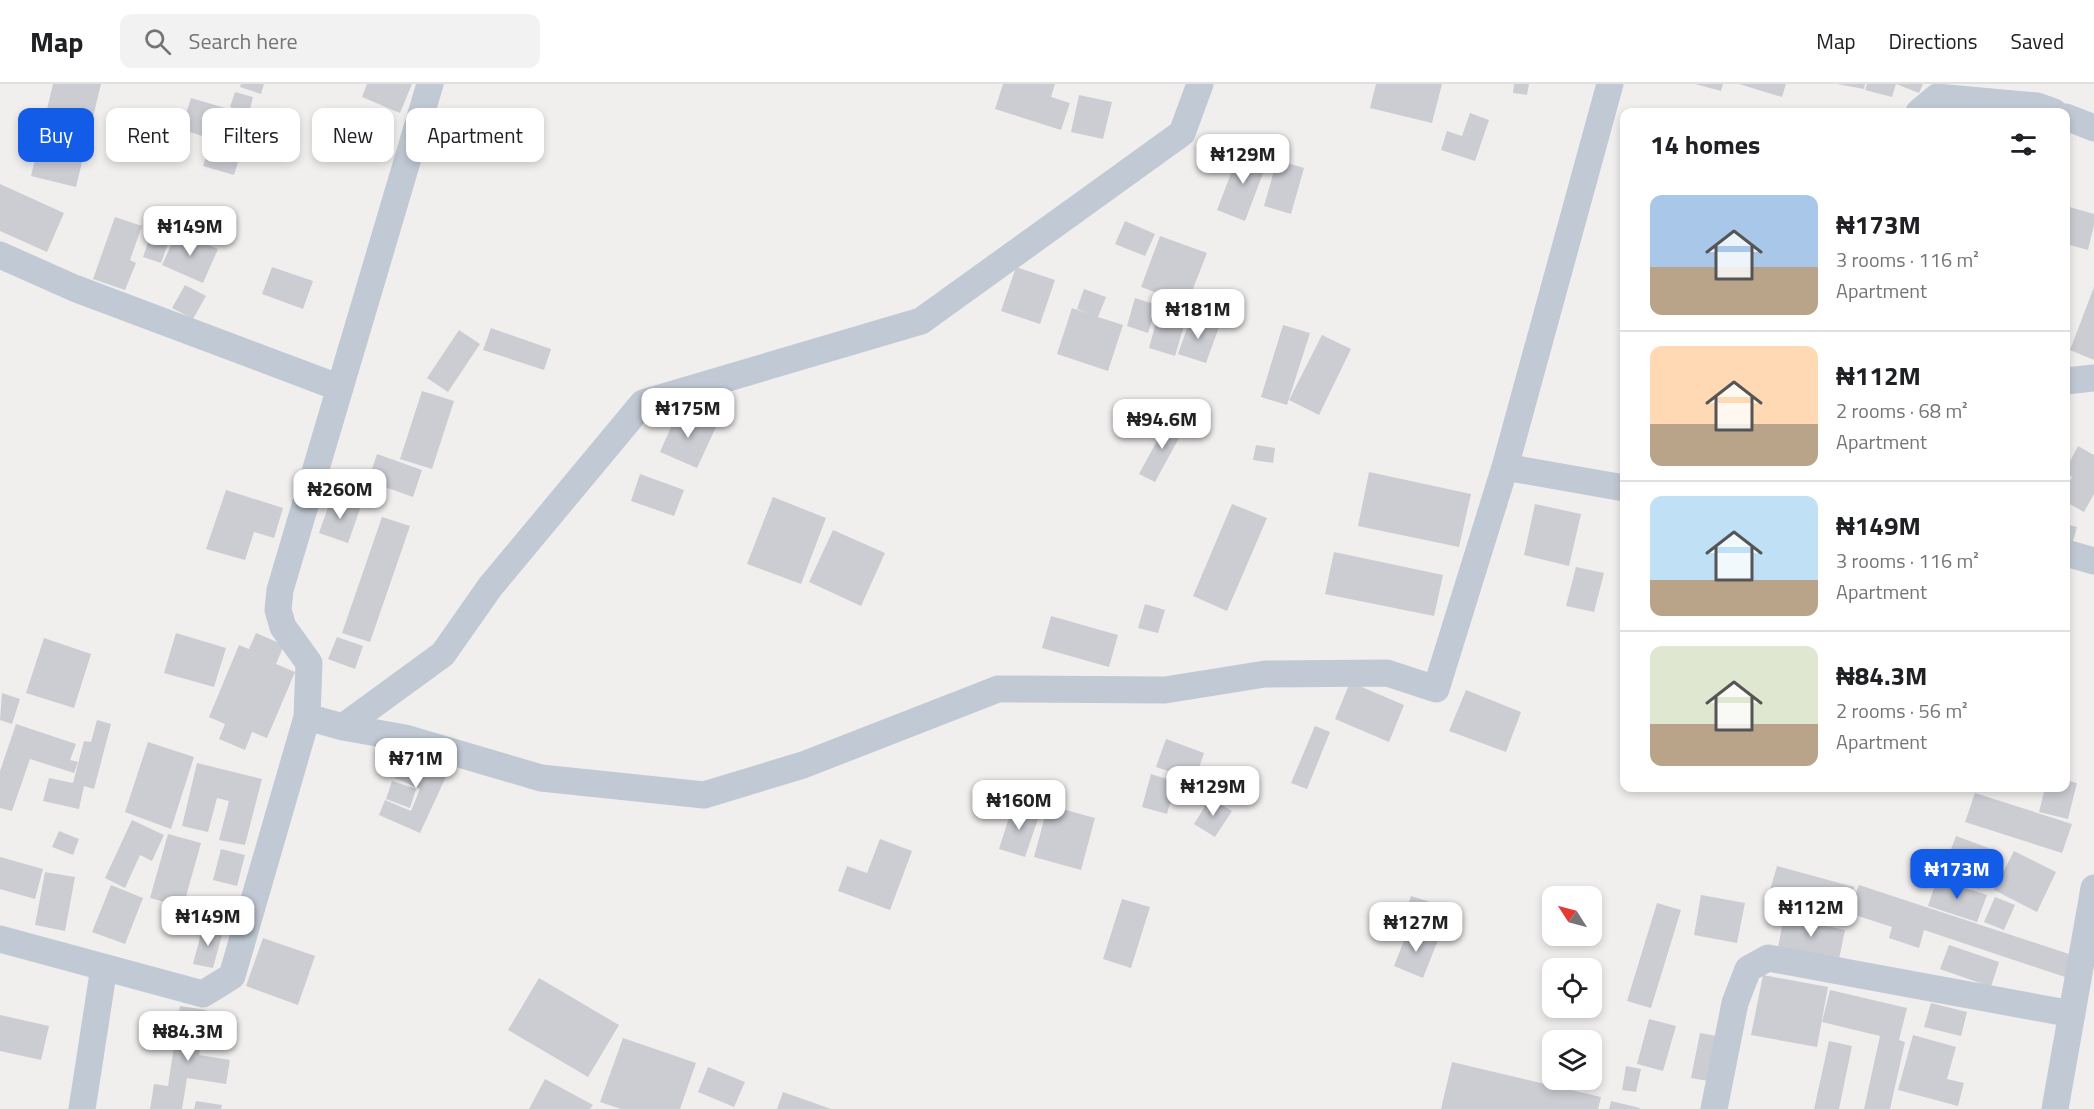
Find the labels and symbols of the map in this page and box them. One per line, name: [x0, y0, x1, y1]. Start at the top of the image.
pin: ₦129M: [1201, 134, 1285, 185]
pin: ₦149M: [148, 206, 232, 257]
pin: ₦181M: [1156, 289, 1240, 340]
pin: ₦175M: [646, 388, 730, 439]
pin: ₦94.6M: [1113, 399, 1211, 450]
pin: ₦260M: [298, 469, 382, 520]
pin: ₦71M: [380, 738, 452, 789]
pin: ₦129M: [1171, 766, 1255, 817]
pin: ₦160M: [977, 780, 1061, 831]
pin: ₦173M: [1915, 849, 1999, 900]
north arrow: [1542, 886, 1602, 946]
pin: ₦112M: [1769, 887, 1853, 938]
pin: ₦149M: [166, 896, 250, 947]
pin: ₦127M: [1374, 902, 1458, 953]
pin: ₦84.3M: [139, 1011, 237, 1062]

